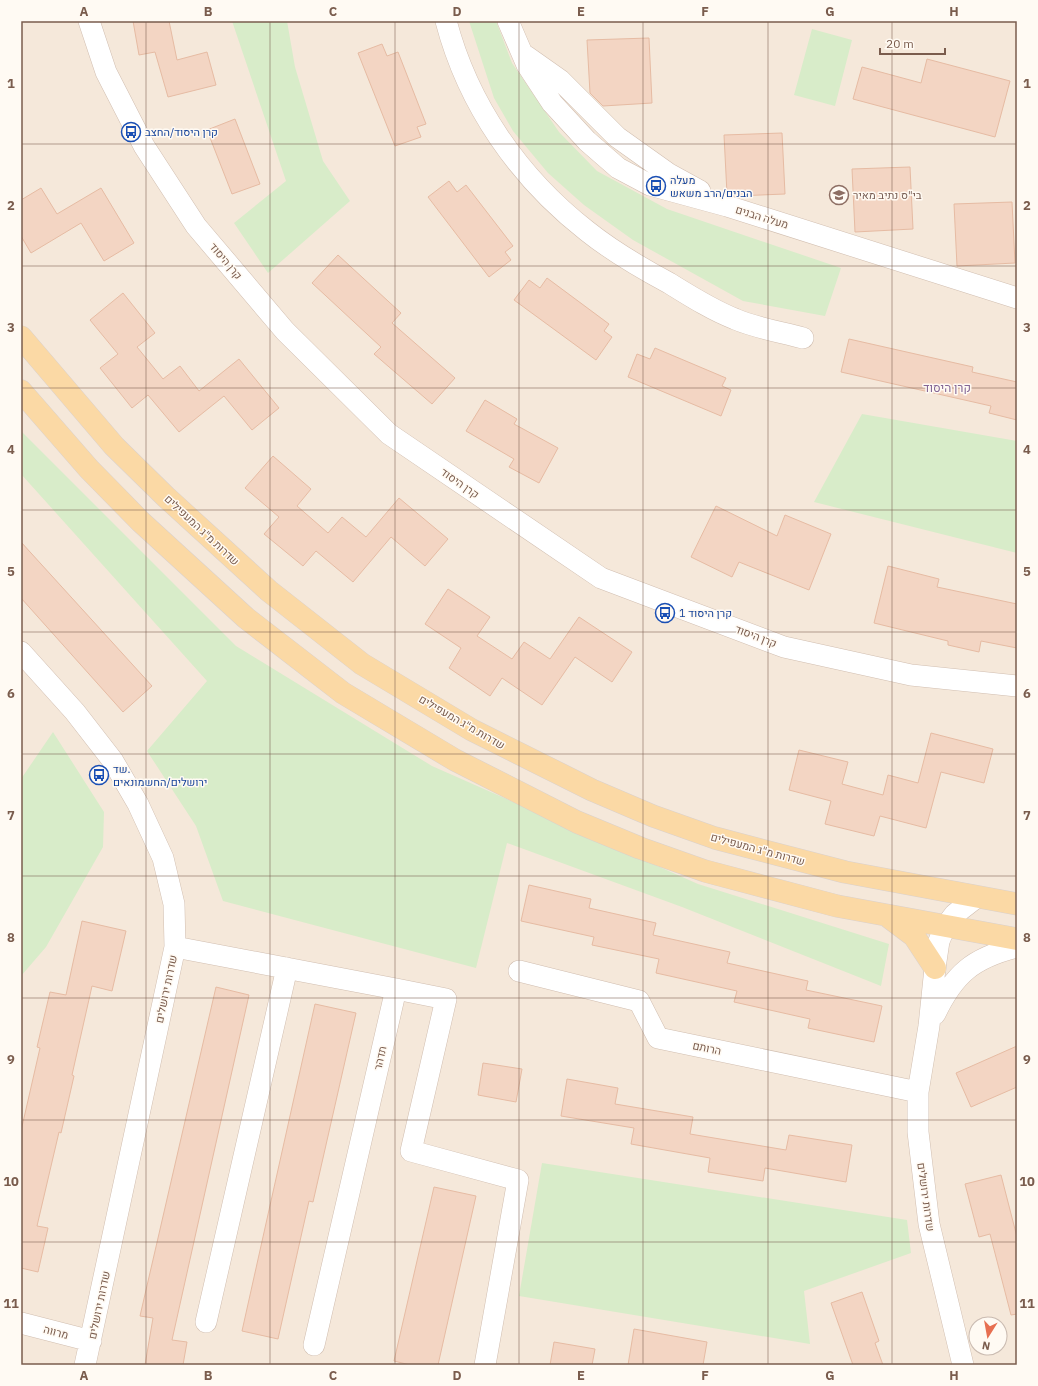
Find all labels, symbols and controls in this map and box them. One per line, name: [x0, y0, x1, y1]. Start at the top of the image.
text: A: [80, 3, 89, 20]
text: B: [204, 3, 213, 20]
text: C: [329, 3, 338, 20]
text: D: [452, 3, 462, 20]
text: E: [577, 3, 585, 20]
text: F: [701, 3, 709, 20]
text: G: [825, 3, 835, 20]
text: H: [949, 3, 959, 20]
scale bar: [880, 30, 945, 56]
text: 20 m: [886, 36, 914, 51]
text: 1: [7, 75, 15, 92]
text: 1: [1023, 75, 1031, 92]
bus stop icon: קרן היסוד/החצב: [120, 121, 142, 143]
place label: קרן היסוד/החצב: [145, 125, 218, 139]
place label: מעלה הבנים/הרב משאש: [670, 173, 753, 200]
bus stop icon: מעלה הבנים/הרב משאש: [645, 175, 667, 197]
school or university icon: בי"ס נתיב מאיר: [828, 184, 850, 206]
place label: בי"ס נתיב מאיר: [853, 188, 922, 202]
text: 2: [7, 197, 15, 214]
text: 2: [1023, 197, 1031, 214]
street label: מעלה הבנים: [734, 202, 790, 232]
street label: קרן היסוד: [207, 240, 245, 282]
text: 3: [7, 319, 15, 336]
text: 3: [1023, 319, 1031, 336]
district label: קרן היסוד: [923, 380, 971, 395]
text: 4: [7, 441, 15, 458]
text: 4: [1023, 441, 1031, 458]
street label: קרן היסוד: [438, 465, 482, 501]
street label: שדרות מ"ג המעפילים: [162, 492, 242, 568]
text: 5: [7, 563, 15, 580]
text: 5: [1023, 563, 1031, 580]
bus stop icon: קרן היסוד 1: [654, 602, 676, 624]
place label: קרן היסוד 1: [679, 606, 732, 620]
street label: קרן היסוד: [733, 622, 779, 650]
text: 6: [7, 685, 15, 702]
text: 6: [1023, 685, 1031, 702]
street label: שדרות מ"ג המעפילים: [416, 692, 508, 752]
place label: שד. ירושלים/החשמונאים: [113, 762, 207, 789]
bus stop icon: שד. ירושלים/החשמונאים: [88, 764, 110, 786]
text: 7: [7, 807, 15, 824]
text: 7: [1023, 807, 1031, 824]
street label: שדרות מ"ג המעפילים: [709, 830, 807, 868]
text: 8: [7, 929, 15, 946]
text: 8: [1023, 929, 1031, 946]
street label: שדרות ירושלים: [152, 954, 180, 1024]
street label: הרותם: [691, 1038, 723, 1058]
street label: תדהר: [370, 1044, 390, 1071]
text: 9: [7, 1051, 15, 1068]
text: 9: [1023, 1051, 1031, 1068]
street label: שדרות ירושלים: [914, 1162, 938, 1232]
text: 10: [3, 1173, 19, 1190]
text: 10: [1019, 1173, 1035, 1190]
street label: שדרות ירושלים: [85, 1270, 113, 1340]
text: 11: [3, 1295, 19, 1312]
text: 11: [1019, 1295, 1035, 1312]
north arrow: [968, 1316, 1008, 1356]
street label: מרווה: [42, 1322, 70, 1342]
text: N: [981, 1338, 991, 1353]
text: A: [80, 1367, 89, 1384]
text: B: [204, 1367, 213, 1384]
text: C: [329, 1367, 338, 1384]
text: D: [452, 1367, 462, 1384]
text: E: [577, 1367, 585, 1384]
text: F: [701, 1367, 709, 1384]
text: G: [825, 1367, 835, 1384]
text: H: [949, 1367, 959, 1384]

